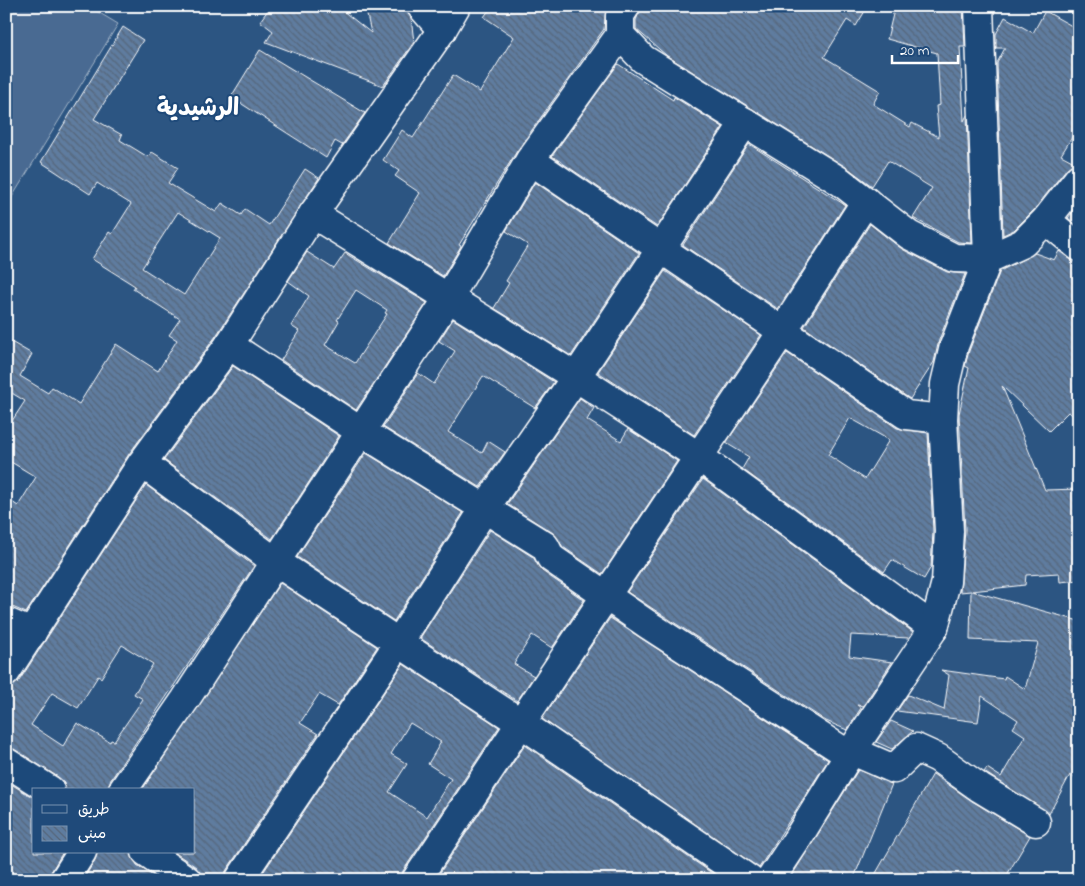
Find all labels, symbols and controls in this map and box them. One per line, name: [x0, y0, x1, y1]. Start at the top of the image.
scale bar: [892, 32, 959, 64]
text: 20 m: [900, 40, 930, 62]
district label: الرشيدية: [157, 92, 239, 127]
legend: [32, 788, 195, 854]
text: طريق: [78, 799, 110, 821]
text: مبنى: [78, 823, 106, 845]

